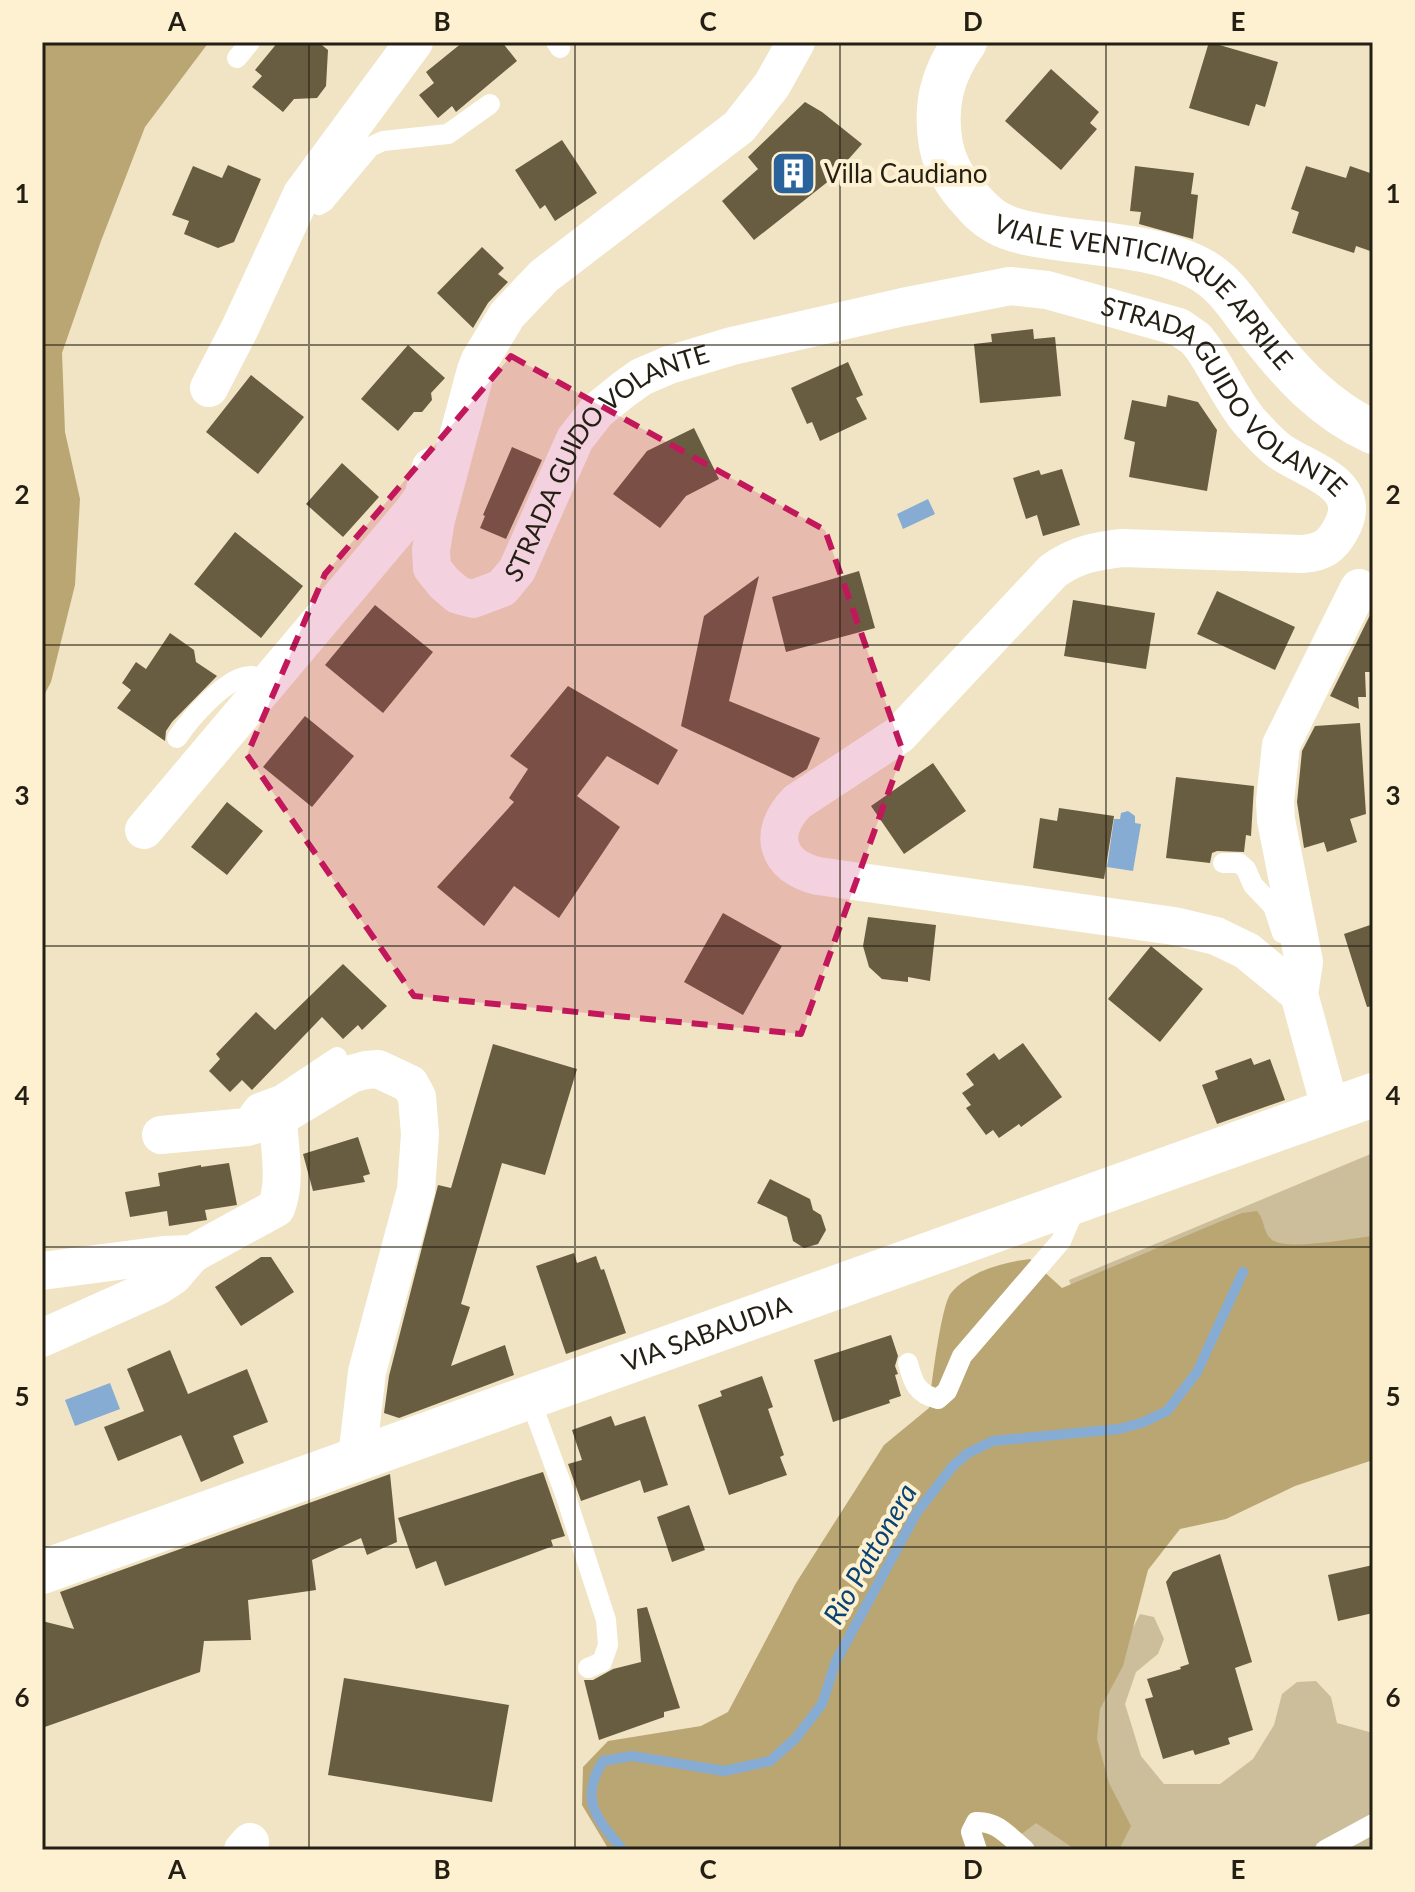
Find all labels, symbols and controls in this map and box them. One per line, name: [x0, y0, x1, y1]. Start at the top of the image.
text: A: [167, 5, 187, 37]
text: B: [433, 5, 451, 37]
text: C: [699, 5, 717, 37]
text: D: [963, 5, 983, 37]
text: E: [1231, 5, 1245, 37]
building icon: Villa Caudiano: [769, 150, 817, 198]
place label: Villa Caudiano: [824, 157, 987, 189]
text: 1: [14, 177, 30, 209]
text: 1: [1385, 177, 1401, 209]
street label: VIALE VENTICINQUE APRILE: [989, 206, 1300, 376]
street label: STRADA GUIDO VOLANTE: [1098, 289, 1354, 502]
street label: STRADA GUIDO VOLANTE: [497, 337, 713, 588]
text: 2: [14, 478, 30, 510]
text: 2: [1385, 478, 1401, 510]
text: 3: [14, 779, 30, 811]
text: 3: [1385, 779, 1401, 811]
text: 4: [14, 1079, 30, 1111]
text: 4: [1385, 1079, 1401, 1111]
street label: VIA SABAUDIA: [617, 1288, 795, 1378]
text: 5: [14, 1380, 30, 1412]
text: 5: [1385, 1380, 1401, 1412]
water label: Rio Pattonera: [815, 1477, 923, 1630]
text: 6: [14, 1681, 30, 1713]
text: 6: [1385, 1681, 1401, 1713]
text: A: [167, 1853, 187, 1885]
text: B: [433, 1853, 451, 1885]
text: C: [699, 1853, 717, 1885]
text: D: [963, 1853, 983, 1885]
text: E: [1231, 1853, 1245, 1885]

